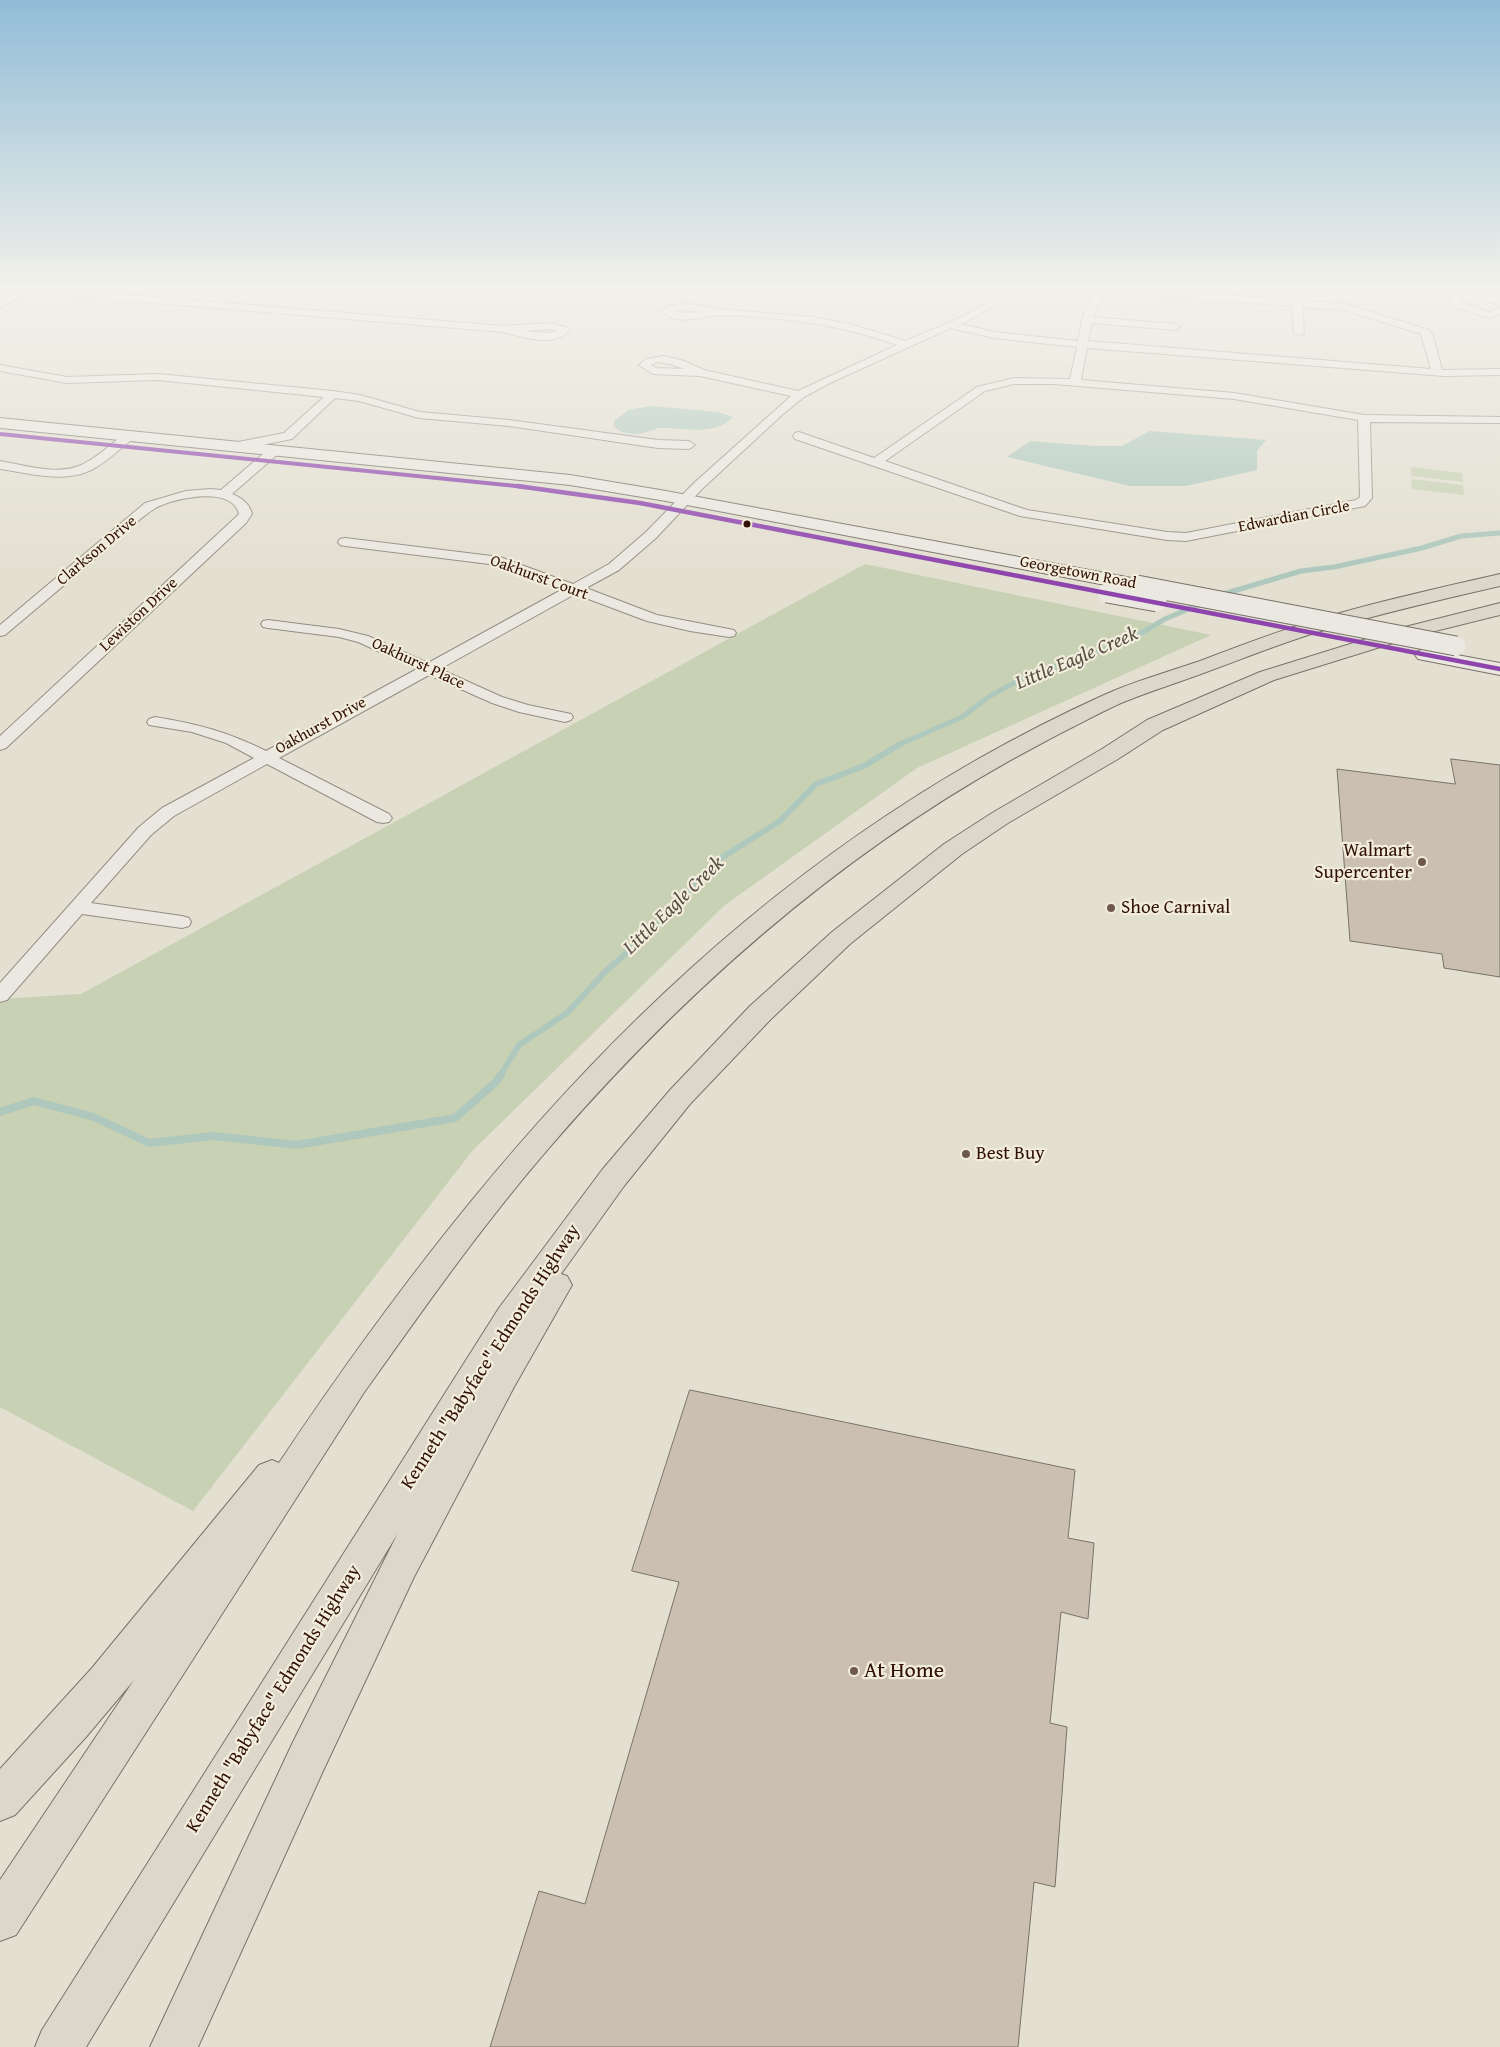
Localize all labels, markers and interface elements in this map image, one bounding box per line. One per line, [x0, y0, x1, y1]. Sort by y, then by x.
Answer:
street label: Edwardian Circle [1237, 497, 1351, 537]
street label: Clarkson Drive [53, 512, 141, 590]
unlabelled marker [742, 519, 752, 529]
street label: Oakhurst Court [487, 551, 591, 605]
street label: Georgetown Road [1018, 552, 1138, 594]
street label: Lewiston Drive [96, 574, 182, 656]
water label: Little Eagle Creek [1012, 622, 1142, 696]
street label: Oakhurst Place [368, 634, 468, 694]
street label: Oakhurst Drive [272, 693, 370, 759]
place label: Walmart Supercenter [1314, 840, 1412, 884]
water label: Little Eagle Creek [619, 852, 729, 960]
marker: Walmart Supercenter [1416, 856, 1428, 868]
place label: Shoe Carnival [1121, 897, 1230, 919]
marker: Shoe Carnival [1105, 902, 1117, 914]
place label: Best Buy [976, 1143, 1045, 1165]
marker: Best Buy [960, 1148, 972, 1160]
street label: Kenneth "Babyface" Edmonds Highway [397, 1220, 585, 1494]
street label: Kenneth "Babyface" Edmonds Highway [182, 1561, 366, 1837]
place label: At Home [864, 1658, 944, 1684]
marker: At Home [848, 1665, 860, 1677]

